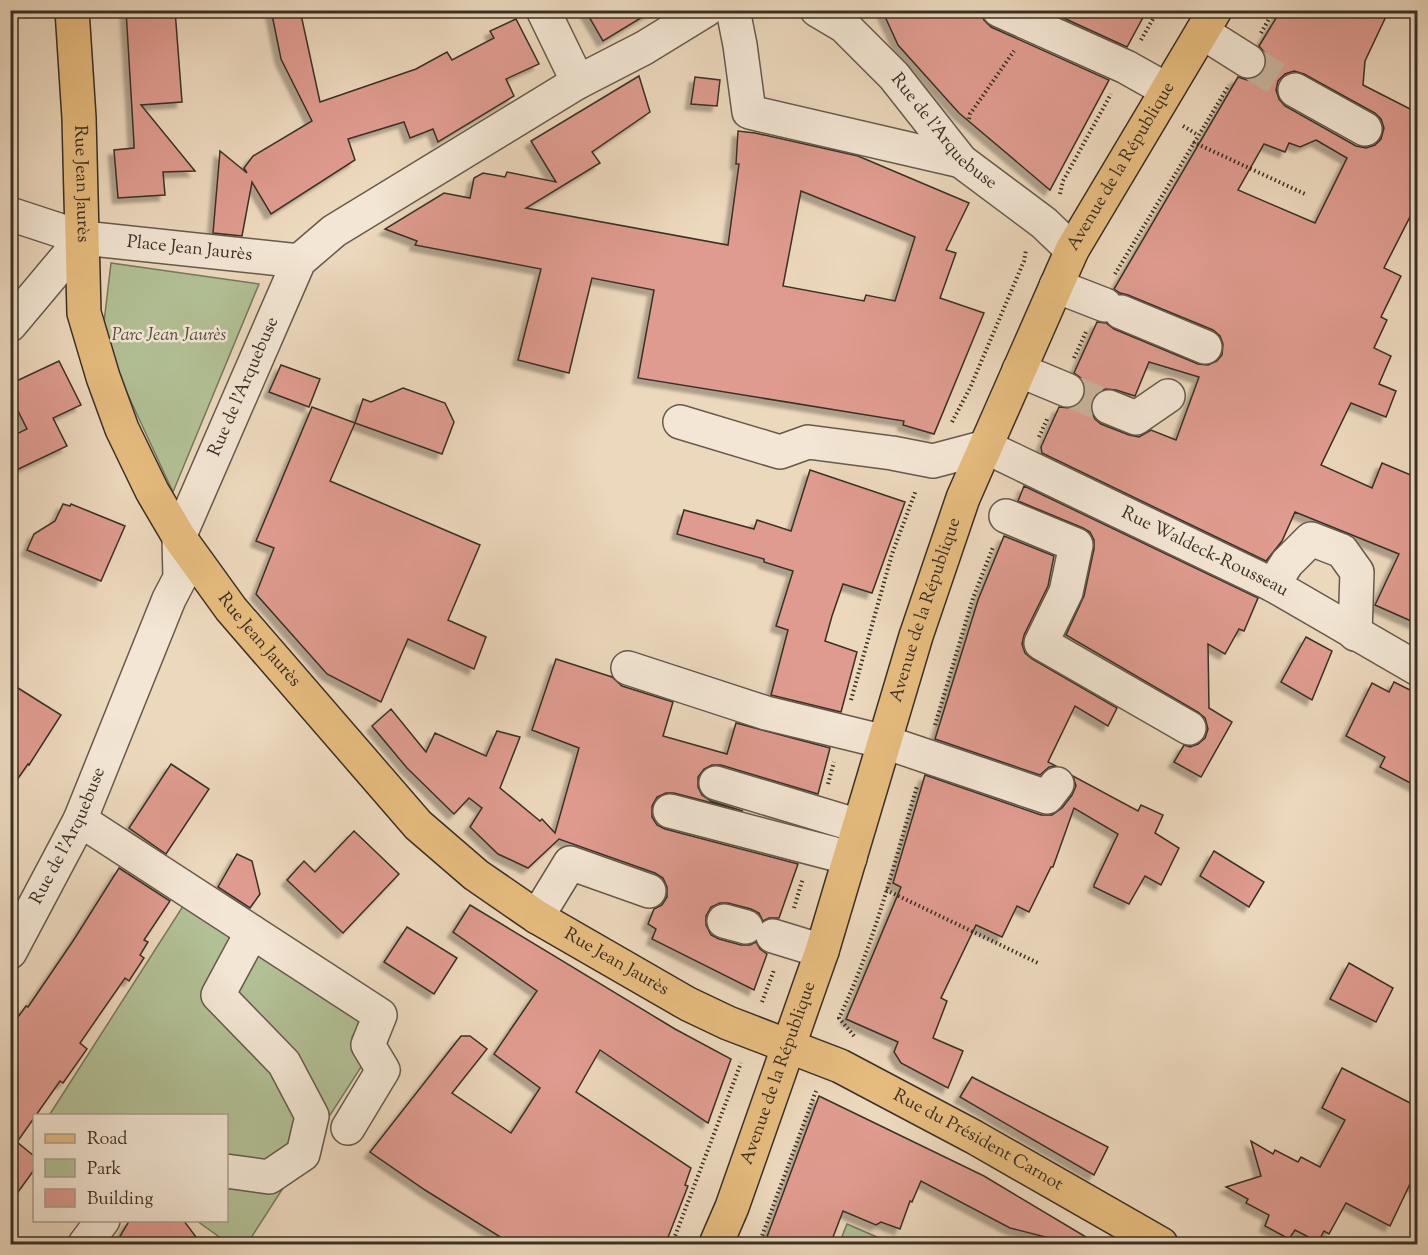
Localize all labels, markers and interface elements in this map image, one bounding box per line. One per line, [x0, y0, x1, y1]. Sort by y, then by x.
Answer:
street label: Rue de l'Arquebuse [884, 68, 1002, 196]
street label: Avenue de la République [1061, 77, 1182, 256]
street label: Rue Jean Jaurès [66, 125, 95, 243]
street label: Place Jean Jaurès [126, 230, 254, 269]
street label: Rue de l'Arquebuse [202, 313, 286, 461]
park label: Parc Jean Jaurès [112, 323, 226, 349]
street label: Rue Waldeck-Rousseau [1117, 501, 1293, 604]
street label: Avenue de la République [884, 514, 968, 706]
street label: Rue Jean Jaurès [210, 588, 306, 693]
street label: Rue de l'Arquebuse [24, 764, 113, 910]
street label: Rue Jean Jaurès [559, 922, 673, 1003]
street label: Avenue de la République [735, 978, 823, 1169]
street label: Rue du Président Carnot [888, 1083, 1068, 1198]
legend [33, 1114, 228, 1222]
text: Road [87, 1127, 127, 1153]
text: Park [87, 1157, 122, 1183]
text: Building [87, 1187, 153, 1213]

